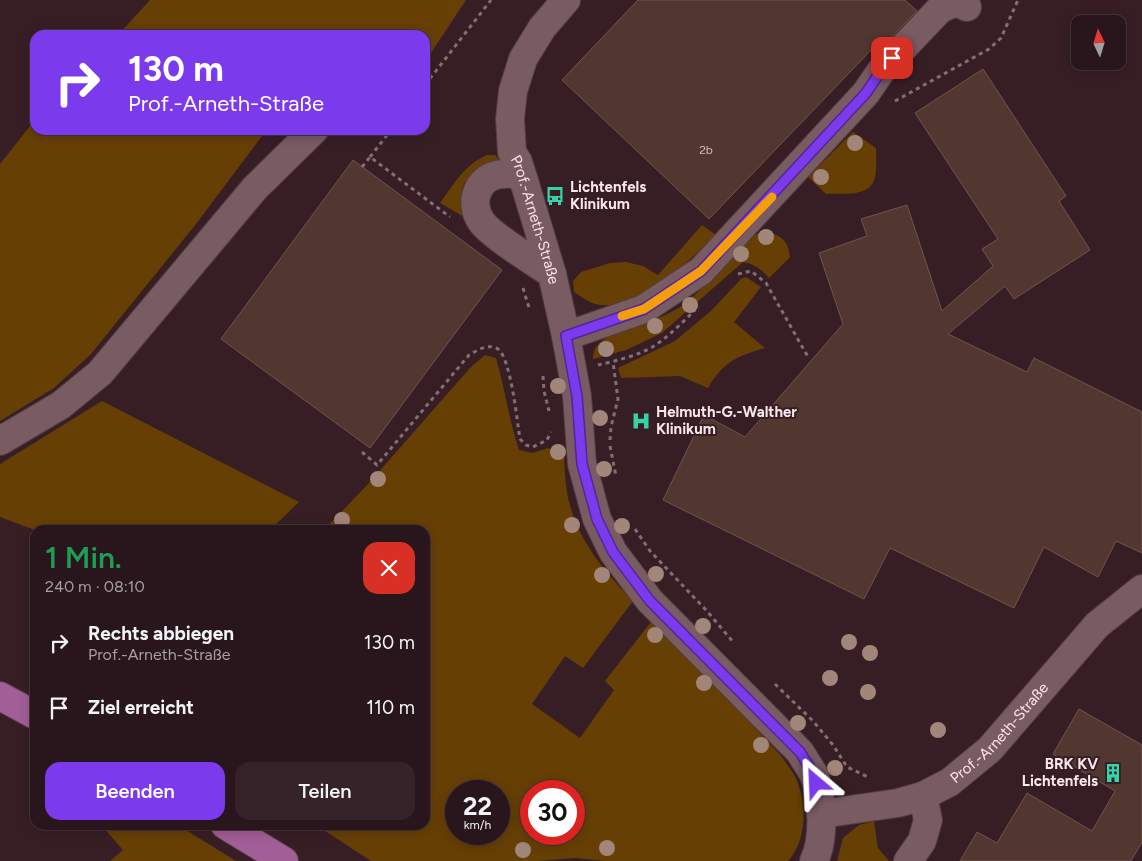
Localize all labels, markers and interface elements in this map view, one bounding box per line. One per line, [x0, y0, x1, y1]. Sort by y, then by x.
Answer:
north arrow [1071, 15, 1126, 70]
map controls [1071, 15, 1126, 70]
pin [871, 37, 913, 79]
icon: arrive [878, 44, 906, 72]
text: 130 m [128, 48, 224, 90]
icon: right [45, 50, 110, 115]
text: Prof.-Arneth-Straße [128, 90, 324, 117]
house number: 2b [699, 143, 713, 157]
street label: Prof.-Arneth-Straße [507, 152, 563, 286]
place label: Lichtenfels Klinikum [570, 178, 646, 213]
bus stop icon: Lichtenfels Klinikum [544, 185, 566, 207]
place label: Helmuth-G.-Walther Klinikum [656, 403, 797, 438]
hospital icon: Helmuth-G.-Walther Klinikum [630, 410, 652, 432]
text: 1 Min. [45, 539, 122, 576]
button: close [363, 542, 415, 594]
text: 240 m · 08:10 [45, 577, 145, 596]
text: Rechts abbiegen [88, 622, 234, 645]
icon: right [45, 629, 73, 657]
text: 130 m [364, 631, 415, 654]
text: Prof.-Arneth-Straße [88, 645, 231, 664]
street label: Prof.-Arneth-Straße [947, 679, 1052, 787]
icon: arrive [45, 694, 73, 722]
text: Ziel erreicht [88, 696, 194, 719]
text: 110 m [366, 696, 415, 719]
place label: BRK KV Lichtenfels [1022, 755, 1098, 790]
position arrow [789, 756, 841, 808]
button: Beenden [45, 762, 225, 820]
button: Teilen [235, 762, 415, 820]
building icon: BRK KV Lichtenfels [1102, 762, 1124, 784]
speed limit sign: 30 [520, 780, 585, 845]
text: 22 [463, 791, 492, 821]
text: km/h [464, 818, 491, 832]

